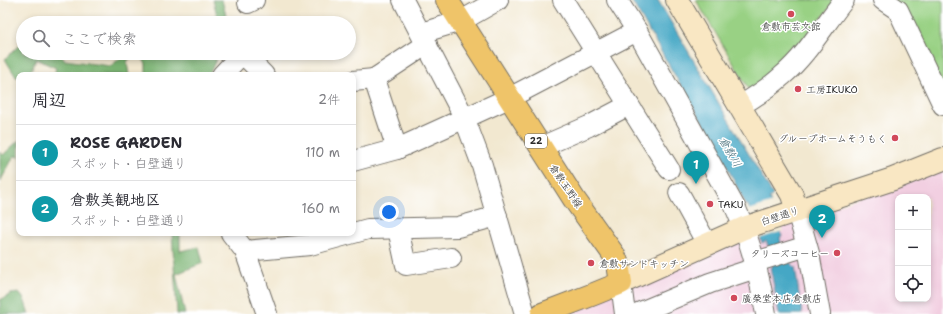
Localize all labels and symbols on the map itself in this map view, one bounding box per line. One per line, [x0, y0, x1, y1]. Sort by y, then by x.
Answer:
marker: 倉敷市芸文館 [786, 9, 796, 19]
place label: 倉敷市芸文館 [761, 20, 821, 33]
place label: 工房IKUKO [806, 83, 858, 96]
marker: 工房IKUKO [793, 84, 803, 94]
place label: グループホームそうもく [778, 132, 887, 145]
marker: グループホームそうもく [890, 133, 900, 143]
road number: 22 [525, 134, 547, 148]
water label: 倉敷川 [715, 134, 745, 170]
pin: 1 [683, 151, 709, 184]
street label: 倉敷玉野線 [547, 162, 585, 210]
place label: TAKU [718, 198, 743, 211]
marker: TAKU [705, 199, 715, 209]
your location [379, 202, 399, 222]
street label: 白壁通り [759, 204, 801, 228]
pin: 2 [809, 205, 835, 238]
place label: タリーズコーヒー [750, 247, 829, 260]
marker: タリーズコーヒー [832, 248, 842, 258]
place label: 倉敷サンドキッチン [599, 257, 689, 270]
marker: 倉敷サンドキッチン [586, 258, 596, 268]
place label: 廣榮堂本店倉敷店 [742, 292, 822, 305]
marker: 廣榮堂本店倉敷店 [729, 293, 739, 303]

